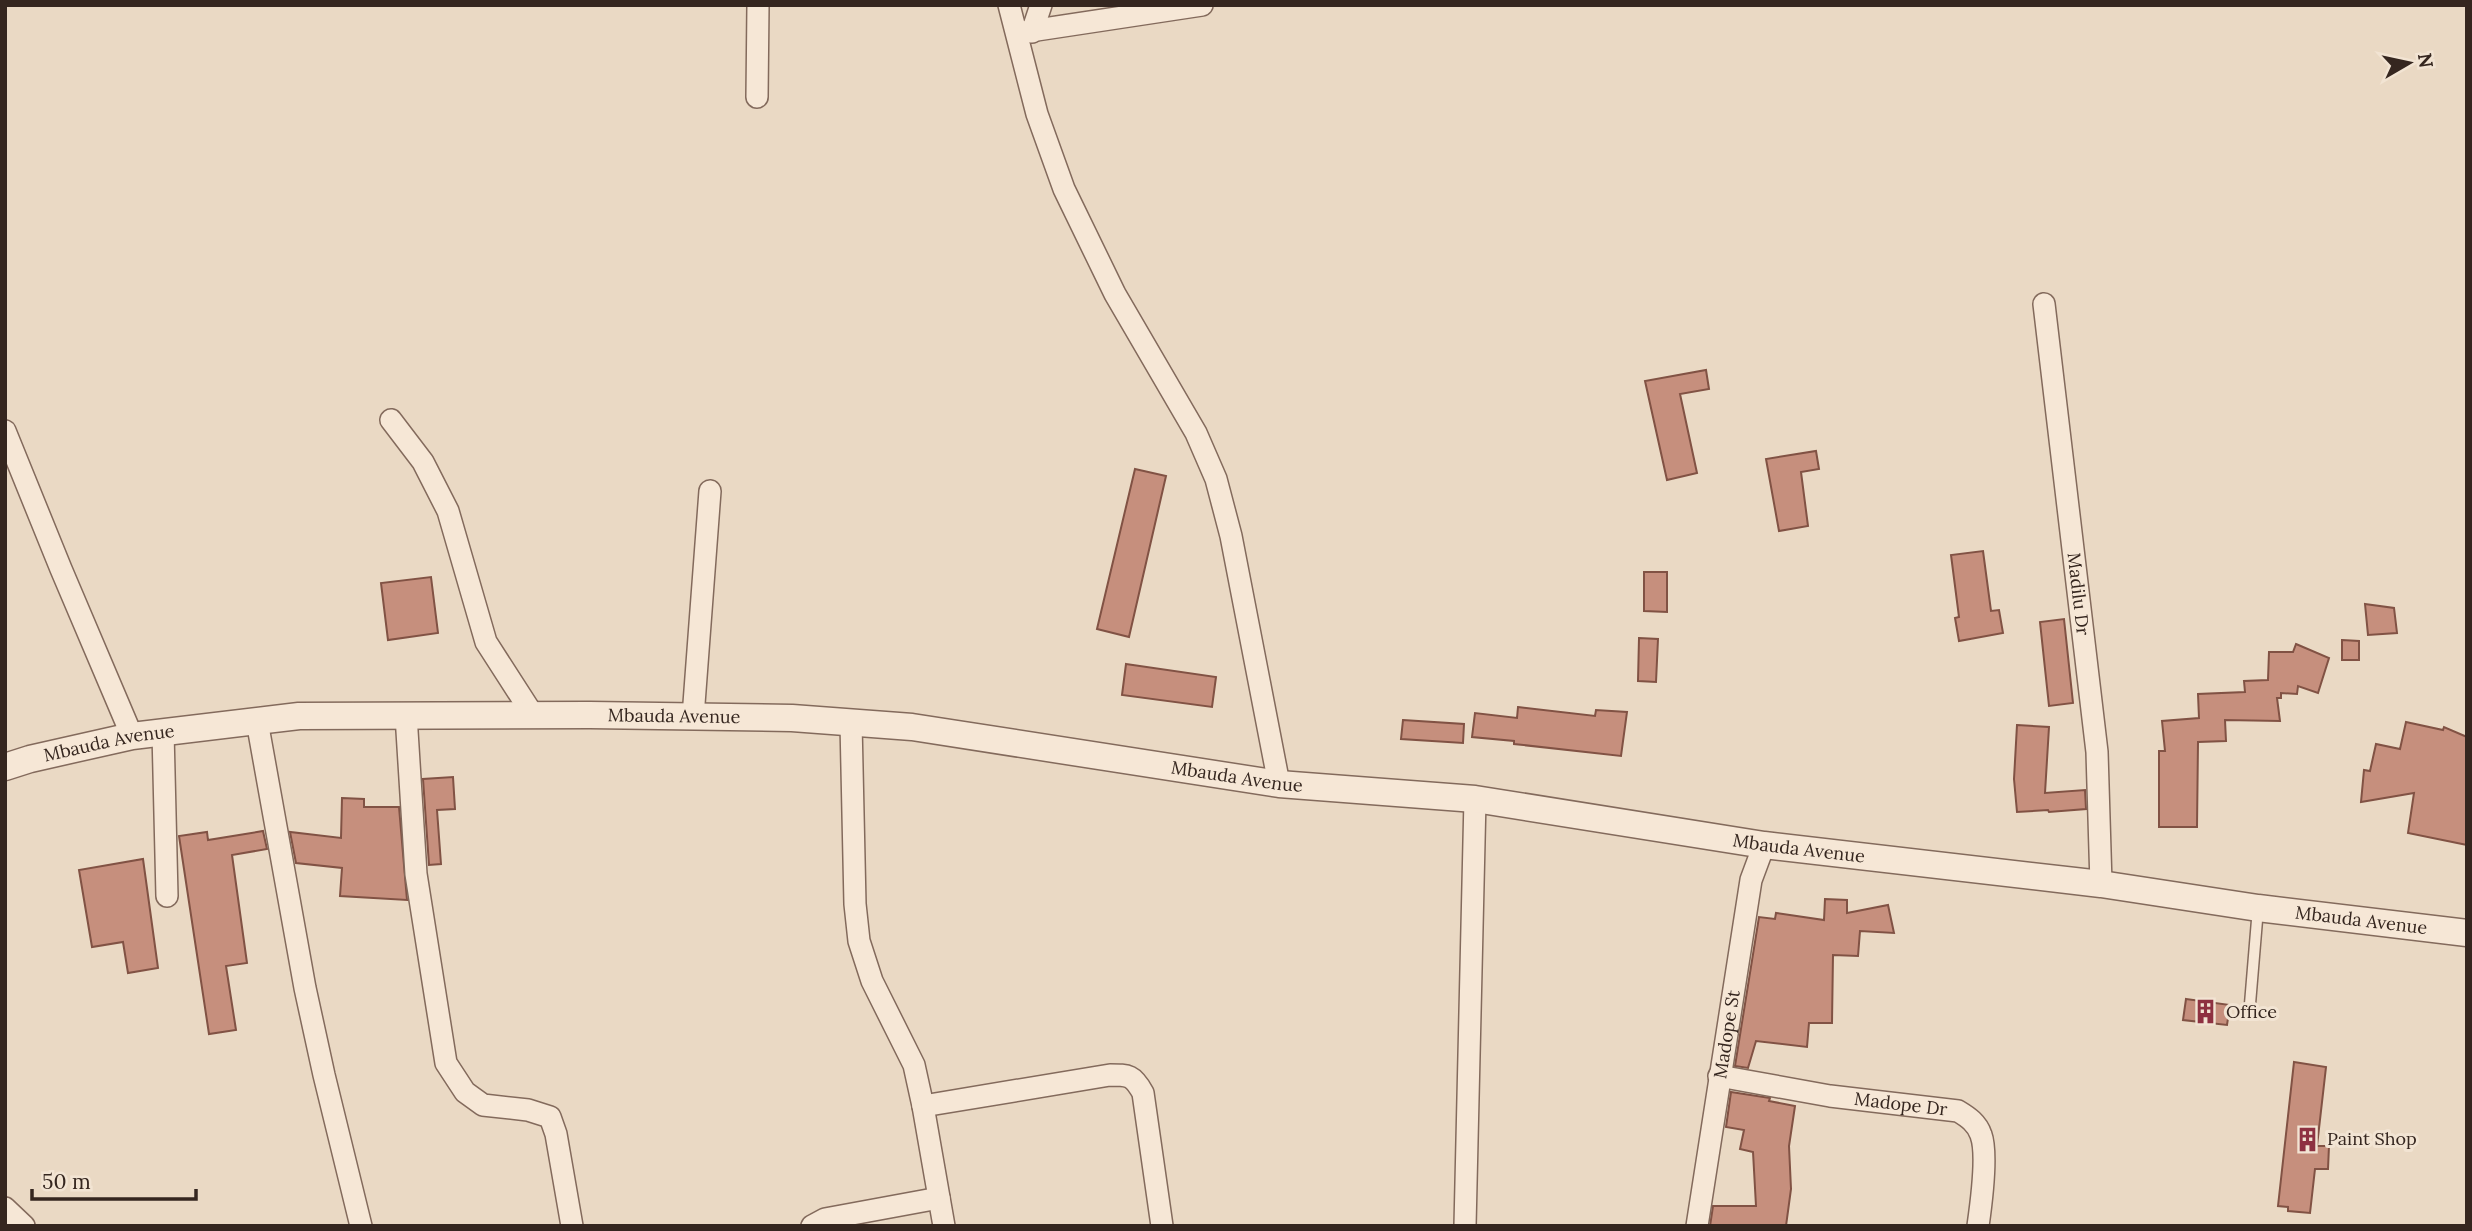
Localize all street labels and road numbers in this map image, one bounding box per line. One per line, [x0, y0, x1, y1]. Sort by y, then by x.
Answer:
street label: Madilu Dr [2062, 551, 2095, 637]
street label: Mbauda Avenue [607, 703, 741, 728]
street label: Mbauda Avenue [41, 719, 176, 767]
street label: Mbauda Avenue [1169, 755, 1304, 797]
street label: Mbauda Avenue [1731, 828, 1866, 868]
street label: Mbauda Avenue [2294, 901, 2429, 939]
street label: Madope St [1708, 988, 1745, 1080]
street label: Madope Dr [1853, 1087, 1949, 1121]

